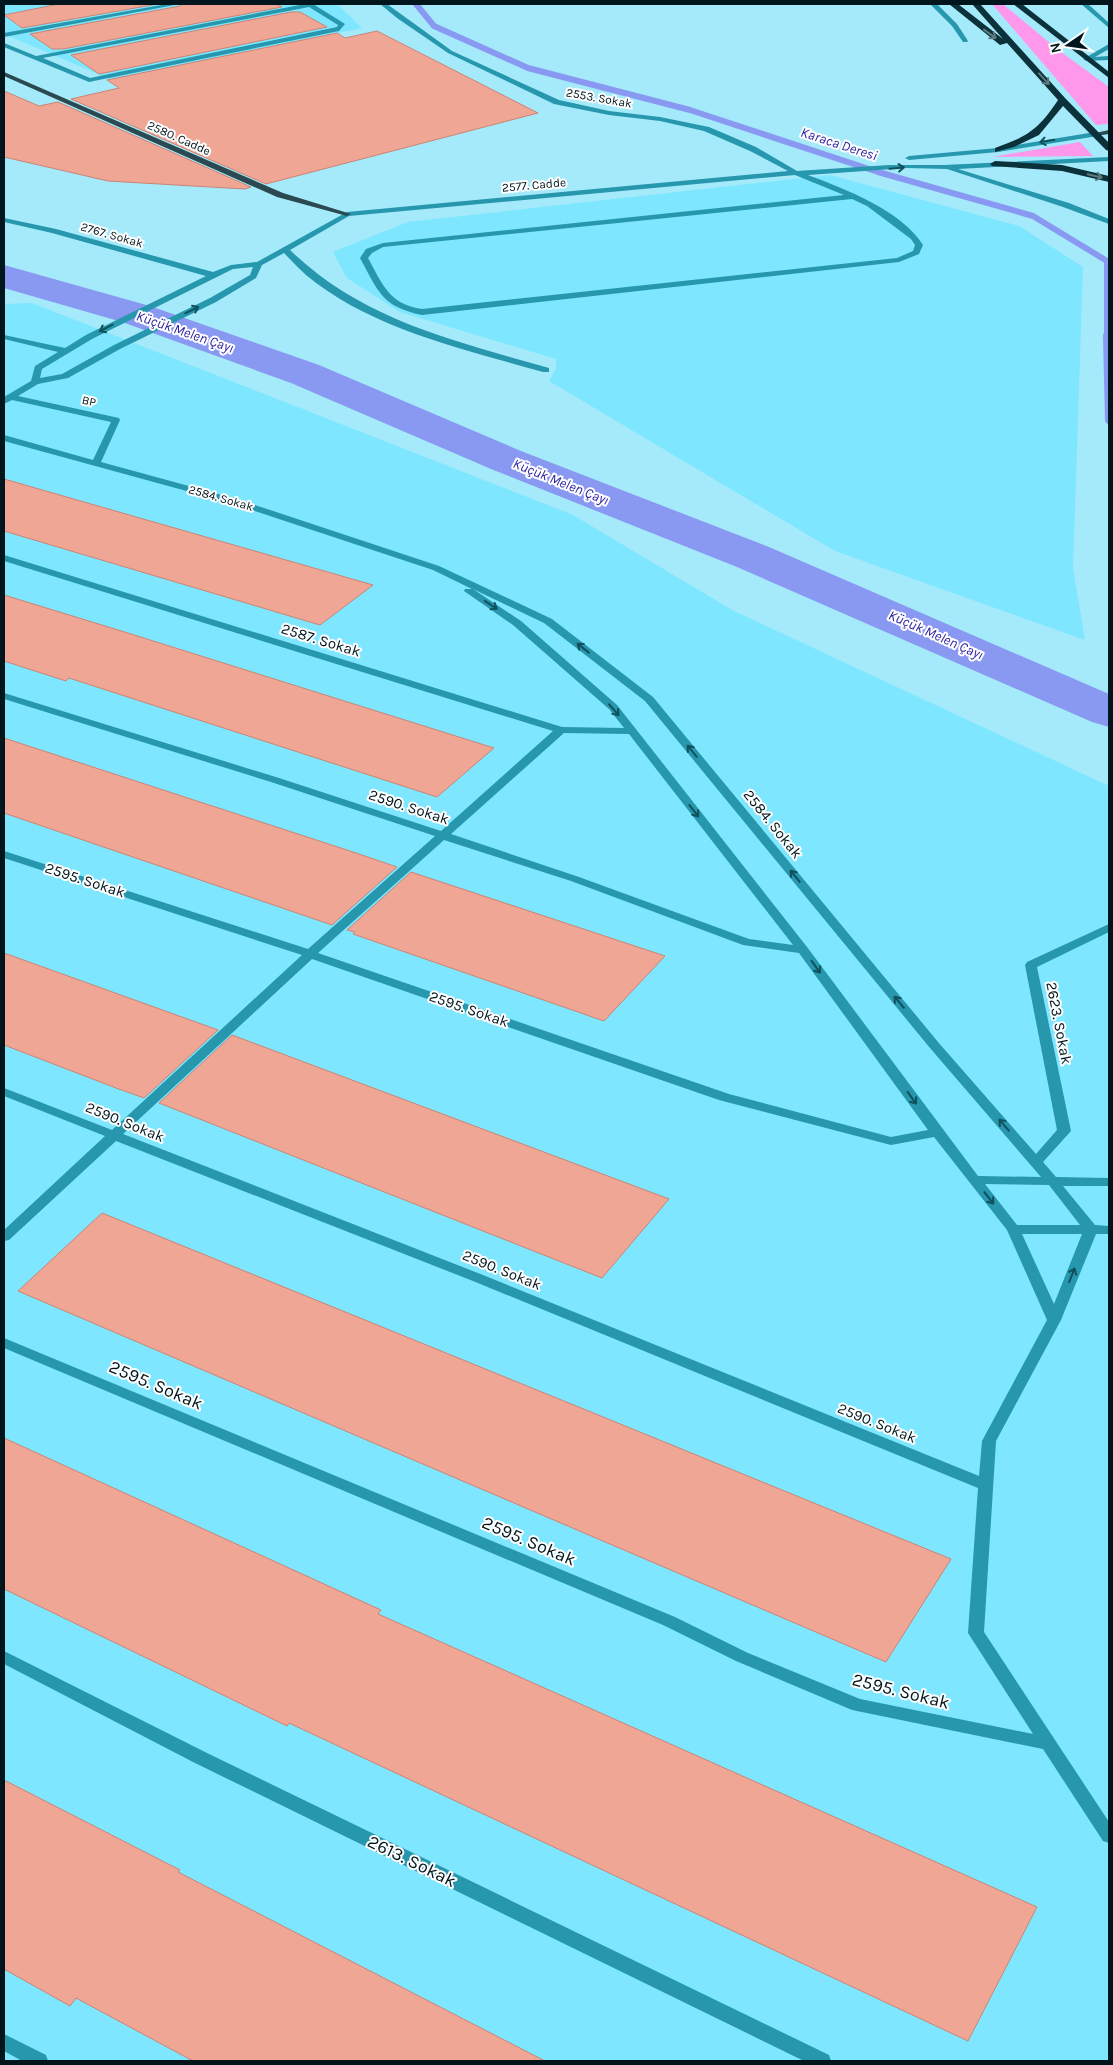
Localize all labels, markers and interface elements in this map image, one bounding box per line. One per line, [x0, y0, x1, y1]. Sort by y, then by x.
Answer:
north arrow [1043, 20, 1093, 70]
one-way arrow [982, 29, 996, 39]
text: N [1046, 41, 1065, 55]
one-way arrow [1038, 73, 1049, 86]
street label: 2553. Sokak [565, 85, 633, 111]
street label: 2580. Cadde [145, 118, 213, 158]
water label: Karaca Deresi [799, 124, 880, 164]
one-way arrow [1039, 137, 1055, 147]
one-way arrow [889, 163, 905, 172]
one-way arrow [1087, 172, 1103, 181]
street label: 2577. Cadde [501, 175, 567, 195]
street label: 2767. Sokak [79, 219, 145, 251]
one-way arrow [184, 305, 199, 314]
water label: Küçük Melen Çayı [134, 307, 236, 357]
one-way arrow [99, 324, 114, 333]
street label: BP [81, 393, 98, 409]
water label: Küçük Melen Çayı [511, 455, 611, 509]
street label: 2584. Sokak [187, 482, 255, 514]
one-way arrow [483, 600, 497, 610]
water label: Küçük Melen Çayı [886, 607, 986, 663]
street label: 2587. Sokak [279, 619, 363, 661]
one-way arrow [577, 642, 590, 653]
one-way arrow [609, 703, 620, 716]
one-way arrow [686, 745, 697, 758]
street label: 2590. Sokak [367, 786, 451, 828]
street label: 2584. Sokak [740, 786, 806, 862]
one-way arrow [689, 804, 700, 817]
street label: 2595. Sokak [43, 859, 127, 901]
one-way arrow [790, 870, 801, 883]
one-way arrow [811, 960, 821, 974]
street label: 2623. Sokak [1042, 980, 1076, 1066]
street label: 2595. Sokak [427, 987, 511, 1031]
one-way arrow [893, 995, 904, 1008]
one-way arrow [907, 1090, 917, 1104]
street label: 2590. Sokak [83, 1098, 167, 1146]
one-way arrow [998, 1119, 1010, 1132]
one-way arrow [984, 1191, 995, 1204]
street label: 2590. Sokak [460, 1246, 544, 1294]
one-way arrow [1068, 1268, 1078, 1283]
street label: 2595. Sokak [106, 1355, 206, 1415]
street label: 2590. Sokak [835, 1399, 919, 1447]
street label: 2595. Sokak [479, 1511, 579, 1571]
street label: 2595. Sokak [850, 1668, 952, 1714]
street label: 2613. Sokak [364, 1830, 460, 1892]

